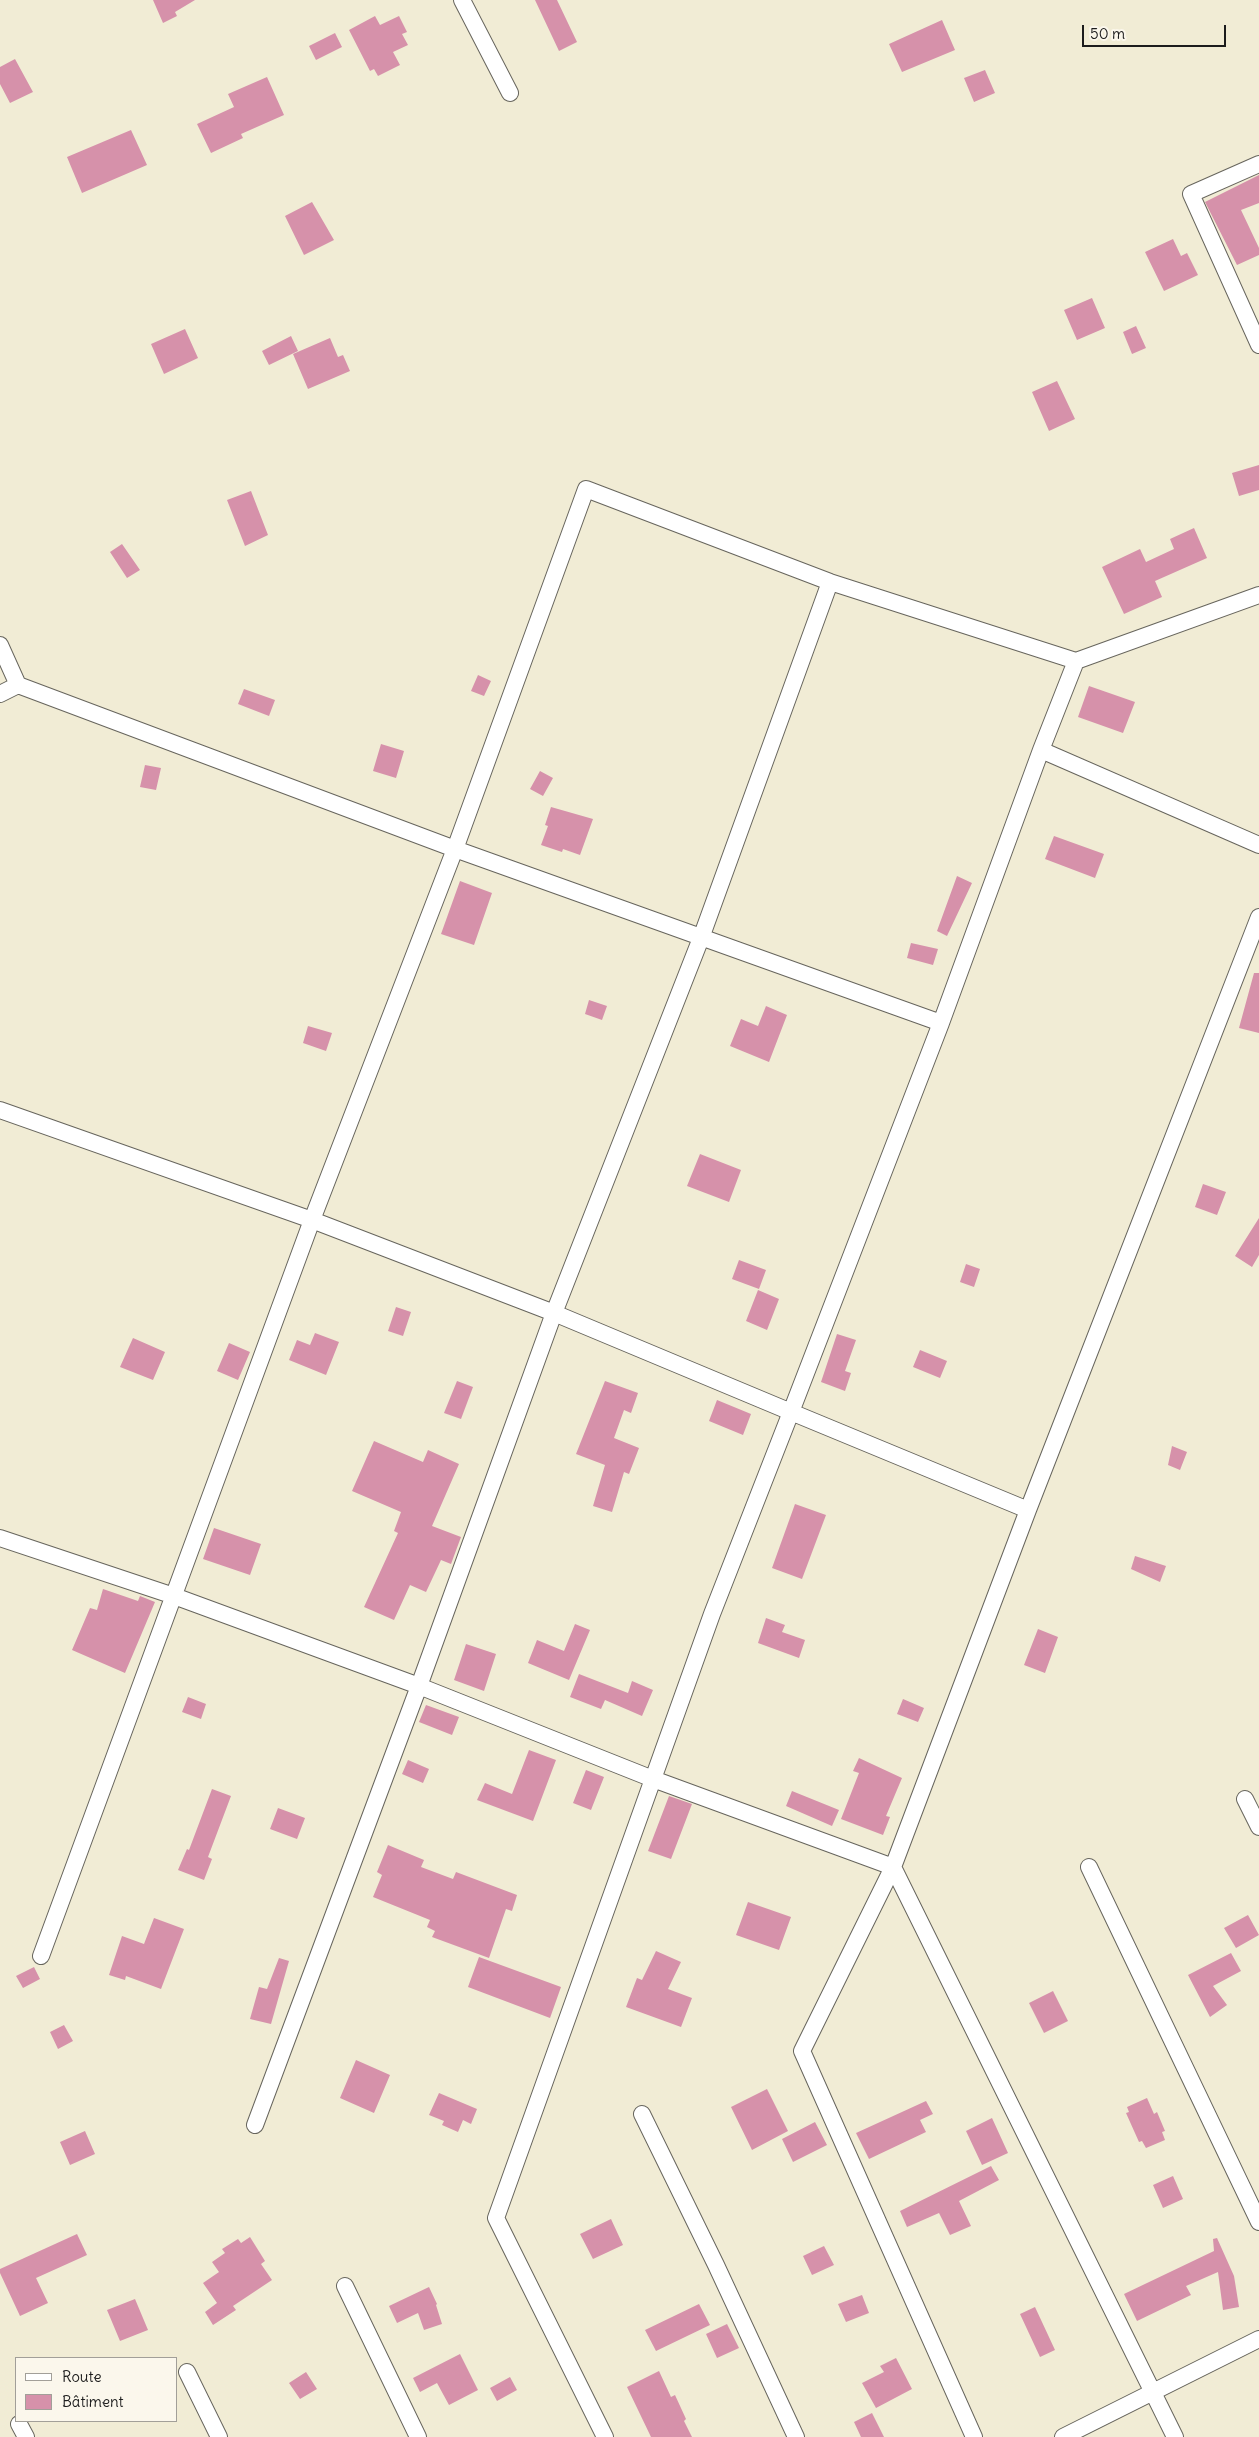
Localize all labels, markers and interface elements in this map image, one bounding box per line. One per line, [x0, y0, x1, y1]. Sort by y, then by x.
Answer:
scale bar [1084, 15, 1228, 47]
text: 50 m [1090, 24, 1125, 43]
legend [15, 2357, 178, 2422]
text: Route [62, 2367, 102, 2386]
text: Bâtiment [62, 2392, 124, 2411]

